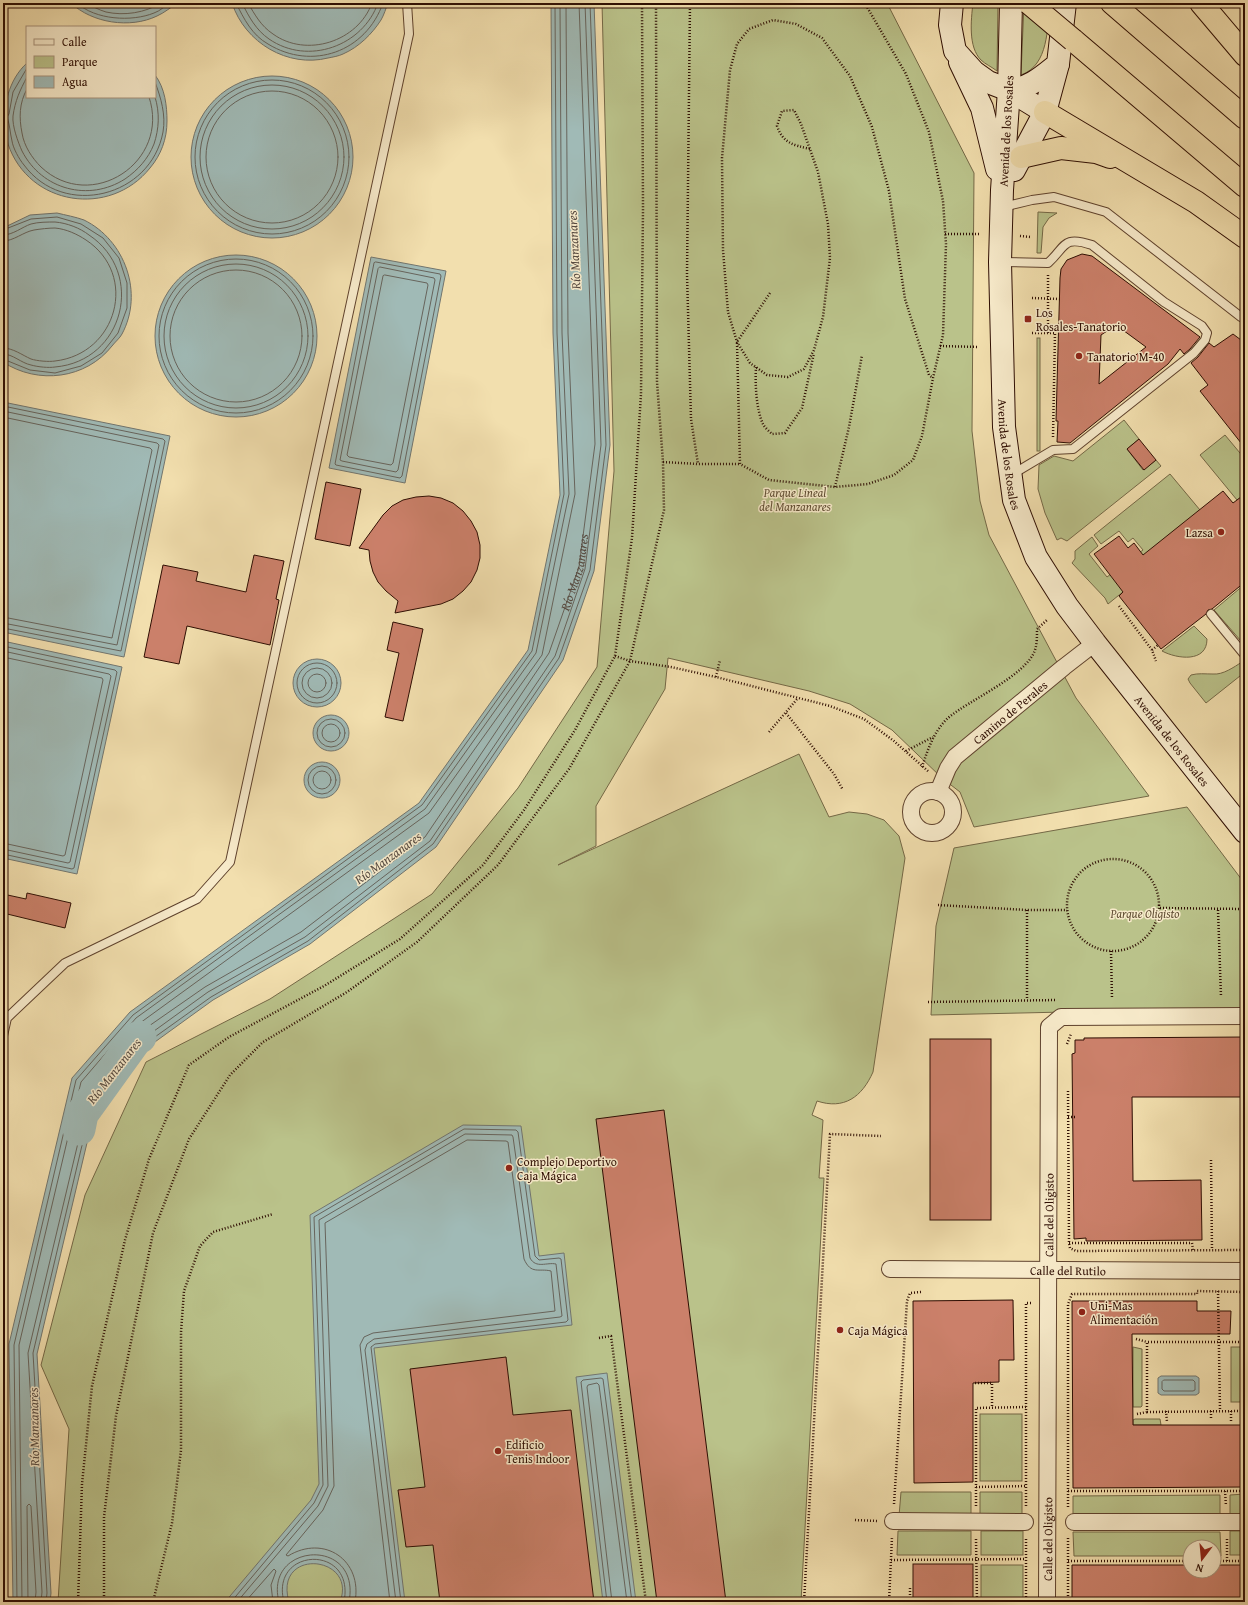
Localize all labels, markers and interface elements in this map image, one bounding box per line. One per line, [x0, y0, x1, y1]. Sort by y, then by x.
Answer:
legend [26, 26, 156, 98]
text: Calle [62, 33, 87, 50]
text: Parque [62, 53, 98, 70]
text: Agua [62, 73, 88, 90]
street label: Avenida de los Rosales [995, 75, 1017, 187]
water label: Río Manzanares [562, 210, 586, 291]
place label: Los Rosales-Tanatorio [1036, 304, 1127, 335]
marker: Los Rosales-Tanatorio [1023, 314, 1033, 324]
place label: Tanatorio M-40 [1087, 348, 1165, 365]
marker: Tanatorio M-40 [1074, 351, 1084, 361]
street label: Avenida de los Rosales [995, 399, 1026, 512]
park label: Parque Lineal del Manzanares [759, 484, 831, 515]
place label: Lazsa [1186, 524, 1213, 541]
marker: Lazsa [1216, 527, 1226, 537]
water label: Río Manzanares [555, 532, 593, 614]
street label: Camino de Perales [969, 676, 1051, 748]
street label: Avenida de los Rosales [1131, 691, 1214, 790]
water label: Río Manzanares [350, 827, 426, 889]
park label: Parque Oligisto [1110, 905, 1179, 922]
water label: Río Manzanares [82, 1034, 146, 1109]
place label: Complejo Deportivo Caja Mágica [517, 1153, 617, 1184]
marker: Complejo Deportivo Caja Mágica [504, 1163, 514, 1173]
street label: Calle del Oligisto [1040, 1173, 1057, 1257]
street label: Calle del Rutilo [1030, 1261, 1106, 1279]
place label: Uni-Mas Alimentación [1090, 1297, 1158, 1328]
marker: Uni-Mas Alimentación [1077, 1307, 1087, 1317]
place label: Caja Mágica [848, 1322, 908, 1339]
marker: Caja Mágica [835, 1325, 845, 1335]
water label: Río Manzanares [24, 1387, 44, 1468]
place label: Edificio Tenis Indoor [506, 1436, 569, 1467]
marker: Edificio Tenis Indoor [493, 1446, 503, 1456]
street label: Calle del Oligisto [1039, 1497, 1056, 1581]
north arrow [1182, 1539, 1222, 1579]
text: N [1193, 1560, 1205, 1577]

